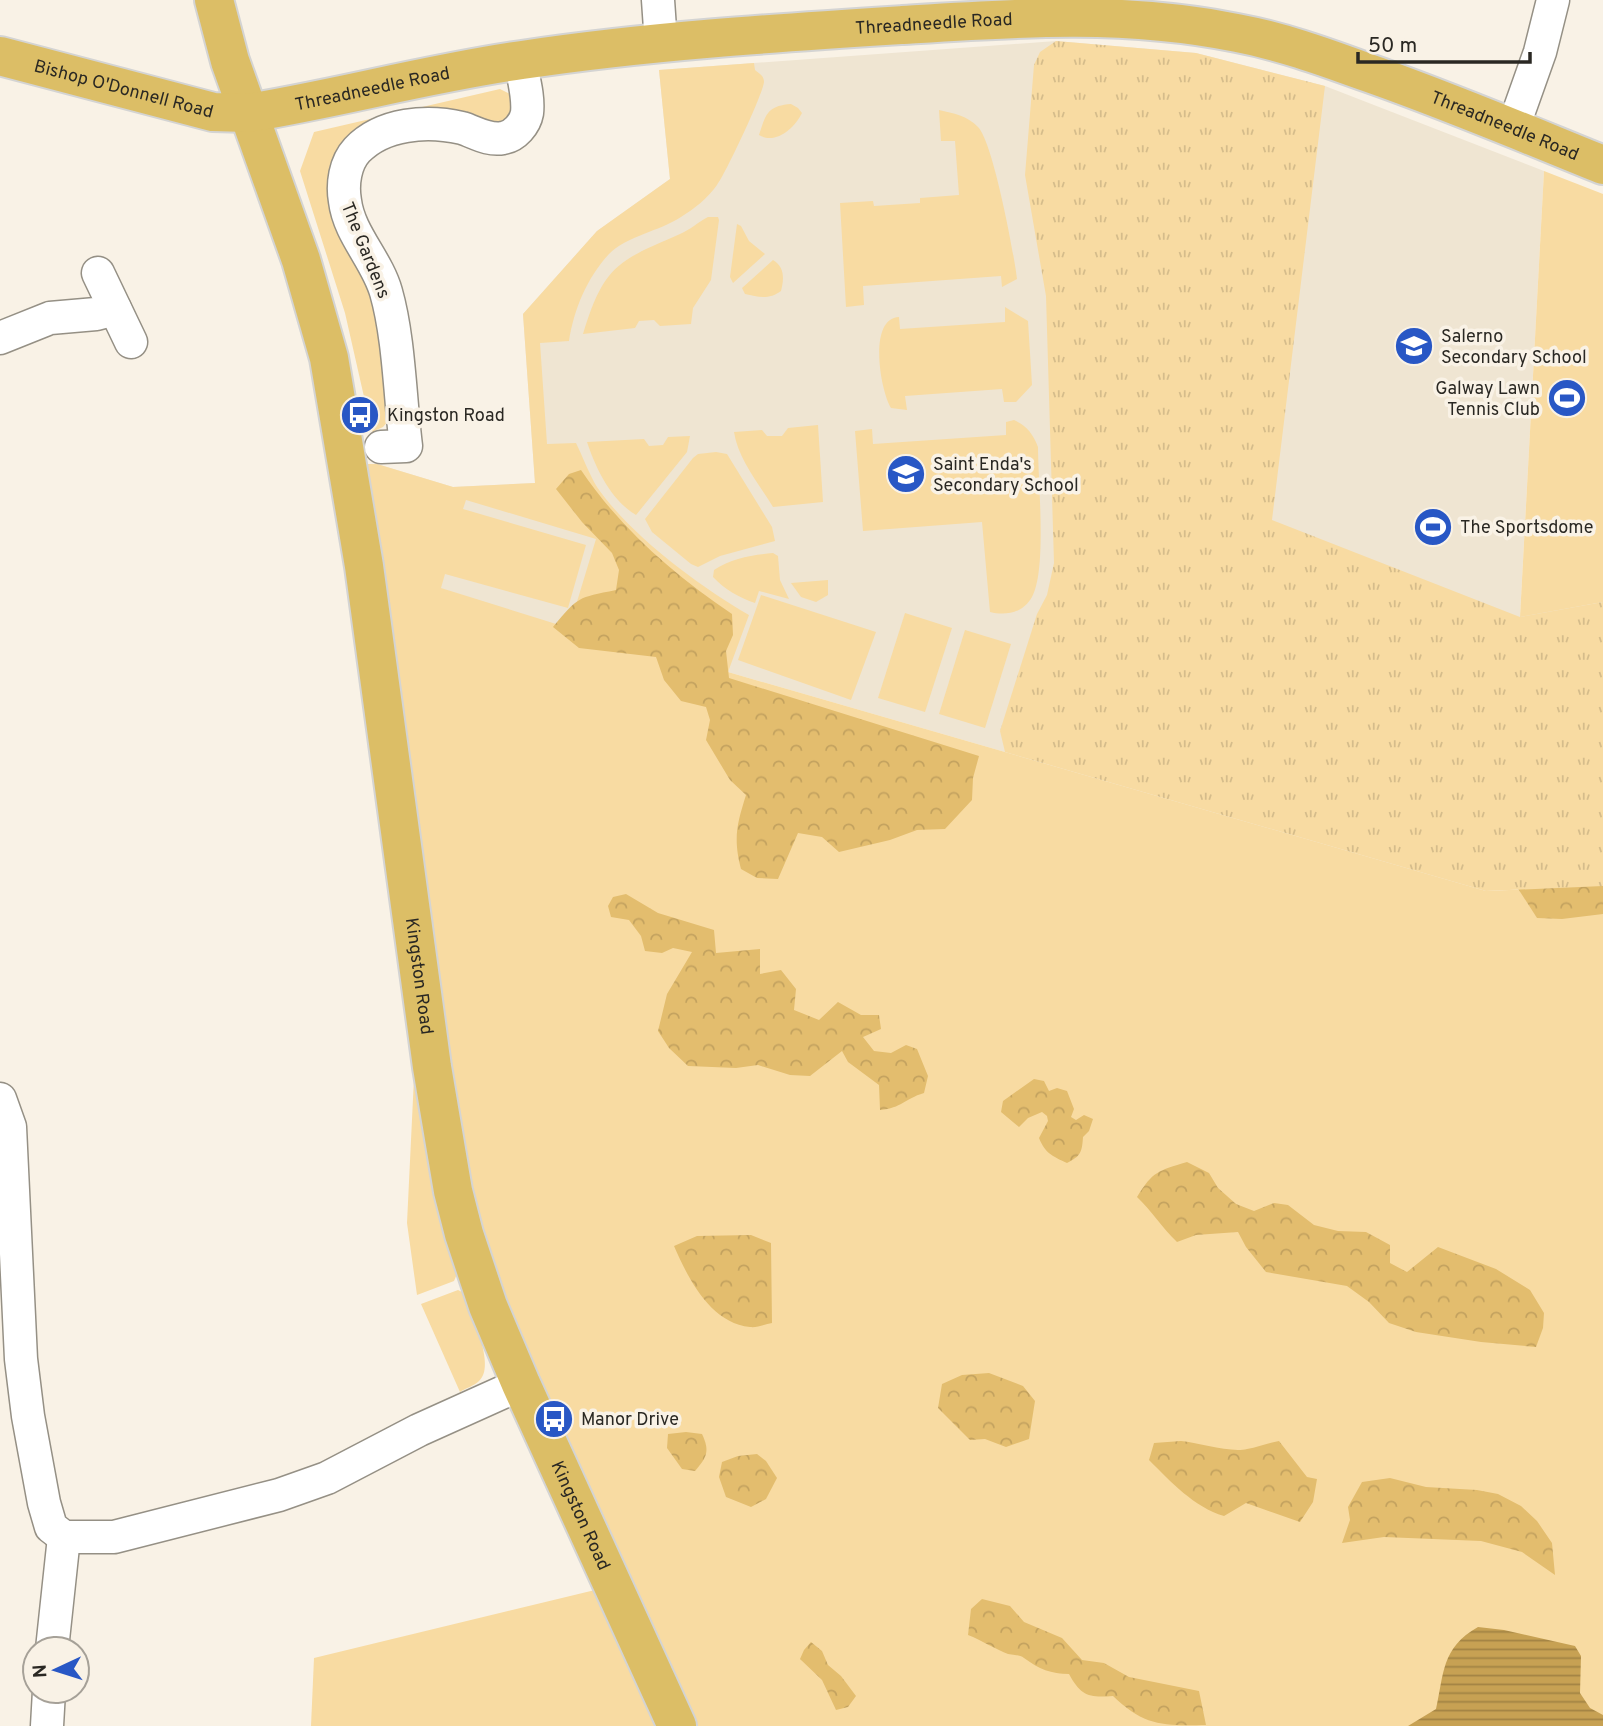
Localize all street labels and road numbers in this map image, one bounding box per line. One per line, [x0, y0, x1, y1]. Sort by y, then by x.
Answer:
street label: Threadneedle Road [854, 9, 1013, 41]
street label: Bishop O'Donnell Road [31, 55, 216, 125]
street label: Threadneedle Road [293, 63, 452, 117]
street label: Threadneedle Road [1427, 87, 1582, 167]
street label: The Gardens [335, 199, 394, 302]
street label: Kingston Road [399, 916, 437, 1036]
street label: Kingston Road [545, 1458, 615, 1574]

